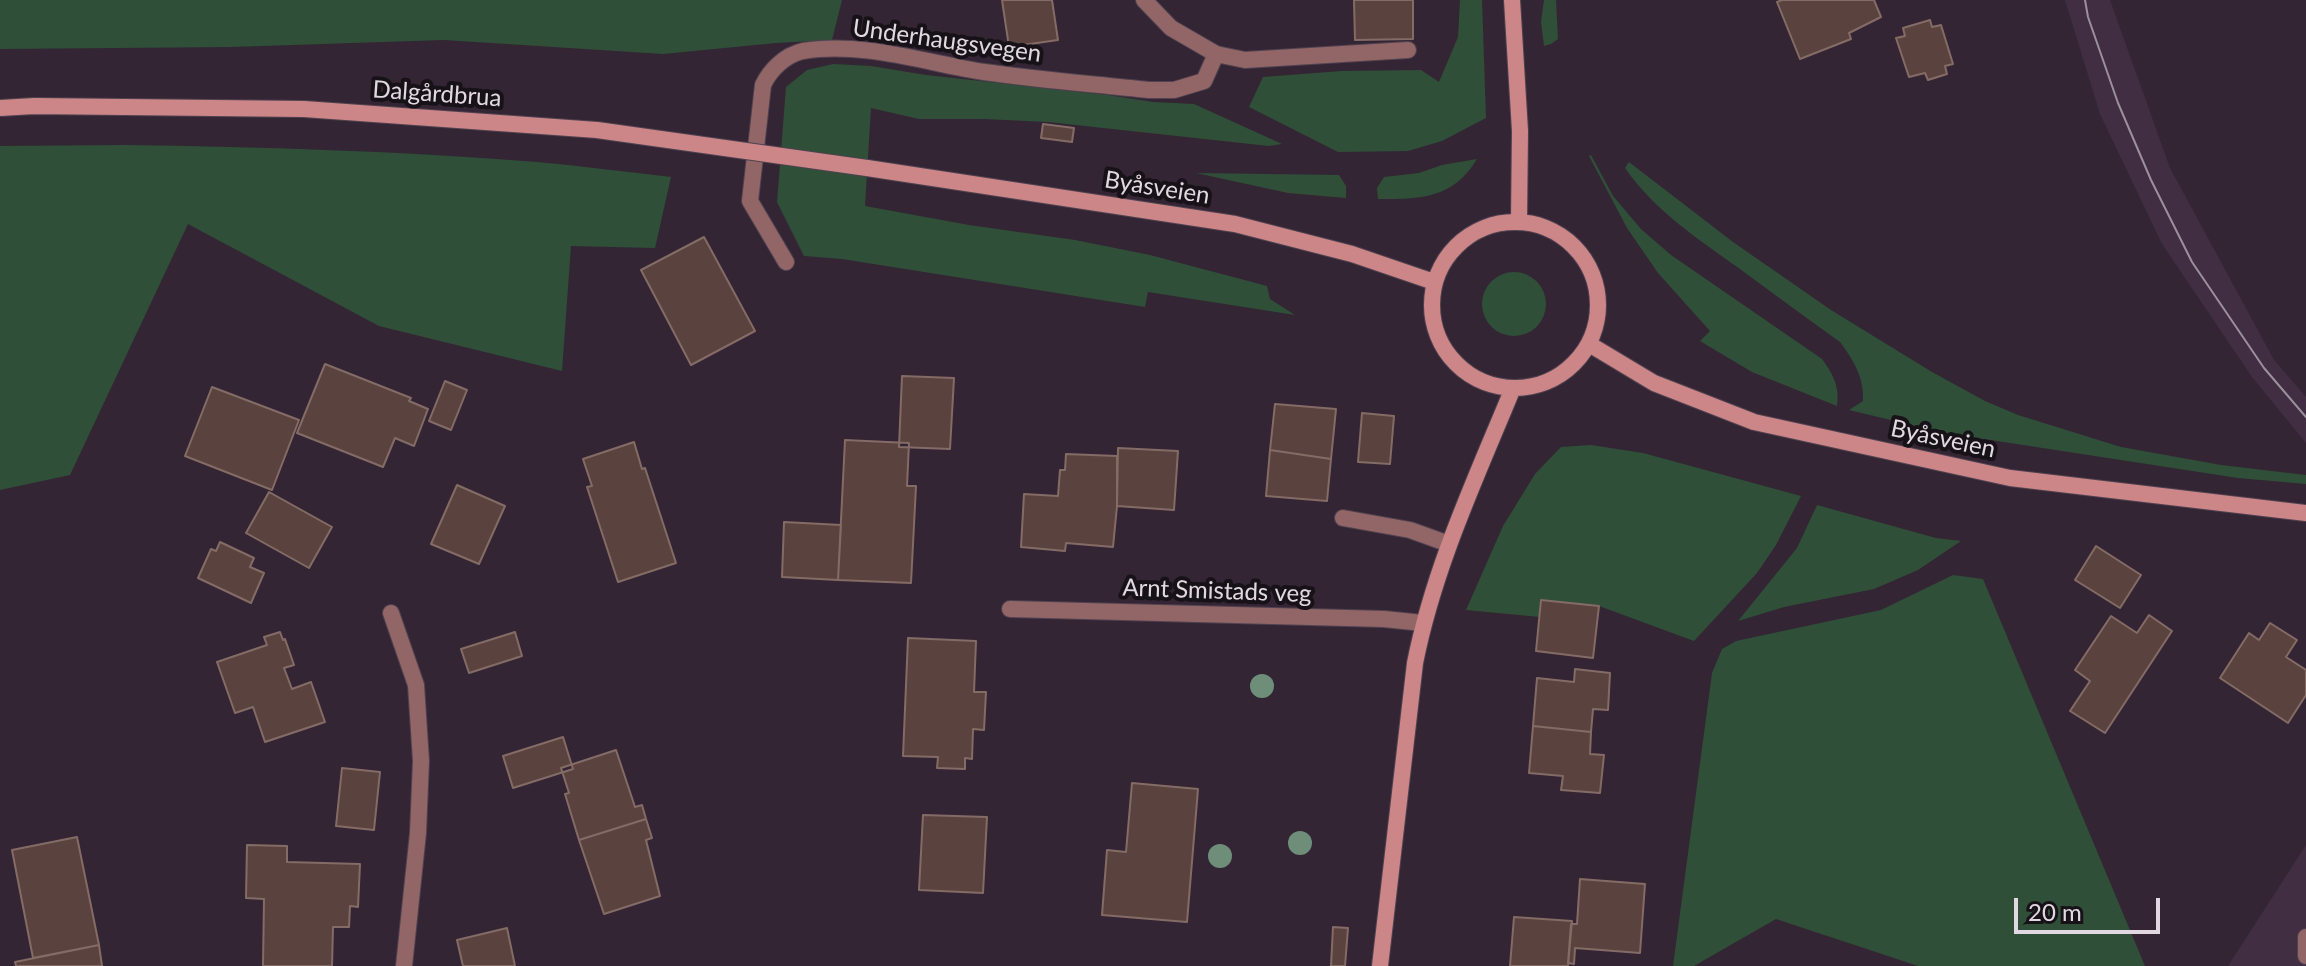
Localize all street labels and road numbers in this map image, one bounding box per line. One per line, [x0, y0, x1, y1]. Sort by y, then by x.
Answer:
street label: Underhaugsvegen [851, 14, 1043, 68]
street label: Dalgårdbrua [372, 75, 502, 113]
street label: Byåsveien [1102, 165, 1212, 211]
street label: Byåsveien [1888, 414, 1998, 464]
street label: Arnt Smistads veg [1122, 573, 1312, 609]

